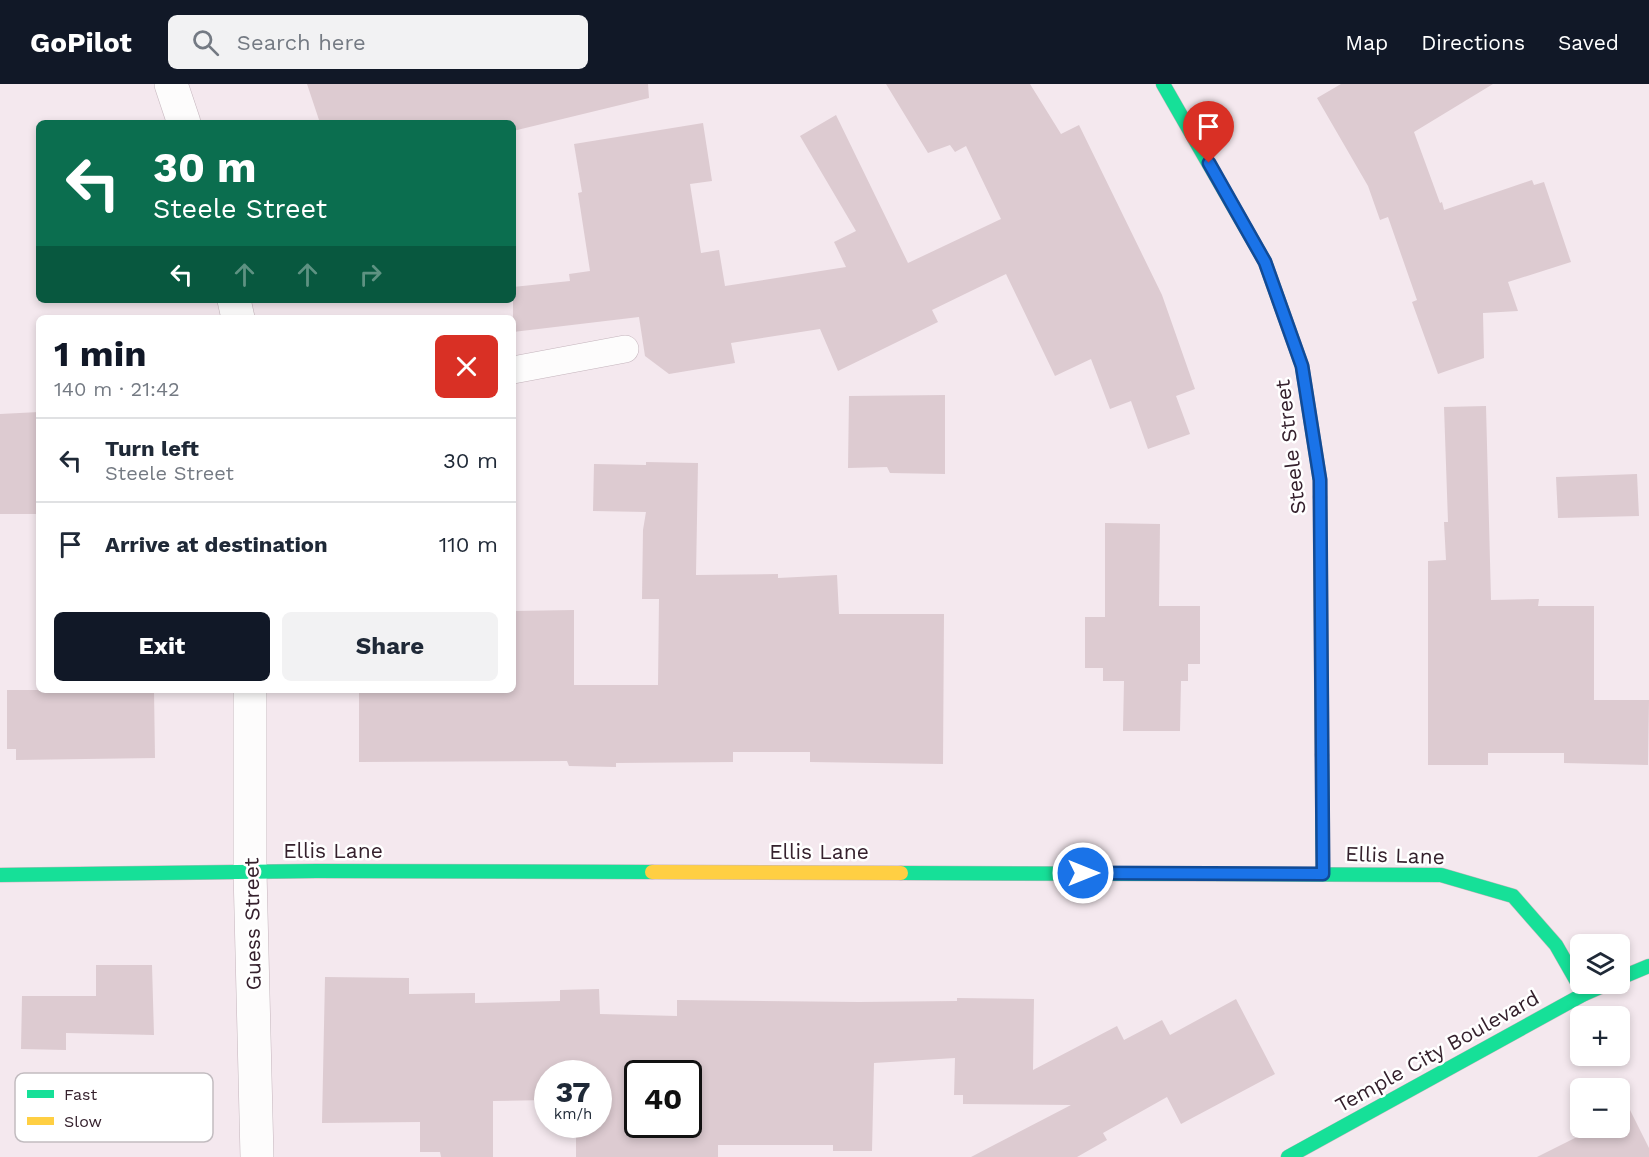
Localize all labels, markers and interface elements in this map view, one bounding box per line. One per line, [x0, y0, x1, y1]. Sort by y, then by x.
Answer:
search box [168, 15, 588, 69]
text: GoPilot [30, 26, 132, 59]
icon: search [189, 26, 222, 59]
text: Search here [237, 30, 366, 55]
text: Map [1345, 30, 1388, 55]
text: Directions [1421, 30, 1525, 55]
text: Saved [1558, 30, 1619, 55]
pin [1183, 101, 1234, 163]
icon: arrive [1192, 110, 1225, 143]
text: 30 m [153, 143, 257, 192]
icon: left [54, 144, 132, 222]
text: Steele Street [153, 193, 327, 225]
icon: left [165, 258, 198, 291]
icon: ahead [228, 258, 261, 291]
icon: ahead [291, 258, 324, 291]
icon: right [354, 258, 387, 291]
text: 1 min [54, 333, 146, 375]
button: close [435, 335, 498, 398]
text: 140 m · 21:42 [54, 377, 180, 401]
street label: Steele Street [1269, 378, 1311, 516]
text: Turn left [105, 436, 199, 461]
icon: left [54, 444, 87, 477]
text: 30 m [443, 448, 498, 473]
text: Steele Street [105, 461, 234, 485]
icon: arrive [54, 528, 87, 561]
text: Arrive at destination [105, 532, 328, 557]
text: 110 m [439, 532, 498, 557]
button: Exit [54, 612, 270, 681]
button: Share [282, 612, 498, 681]
street label: Ellis Lane [283, 838, 383, 863]
street label: Ellis Lane [769, 839, 869, 864]
position arrow [1051, 841, 1115, 905]
street label: Ellis Lane [1345, 841, 1445, 869]
street label: Guess Street [238, 857, 266, 991]
map controls [1570, 934, 1630, 1138]
button: layers [1570, 934, 1630, 994]
street label: Temple City Boulevard [1331, 985, 1543, 1117]
button: + [1570, 1006, 1630, 1066]
speed limit sign: 40 [624, 1060, 702, 1138]
legend [15, 1073, 213, 1142]
text: 37 [555, 1074, 591, 1109]
button: − [1570, 1078, 1630, 1138]
text: Fast [64, 1085, 97, 1104]
text: km/h [554, 1105, 592, 1123]
text: Slow [64, 1112, 102, 1131]

